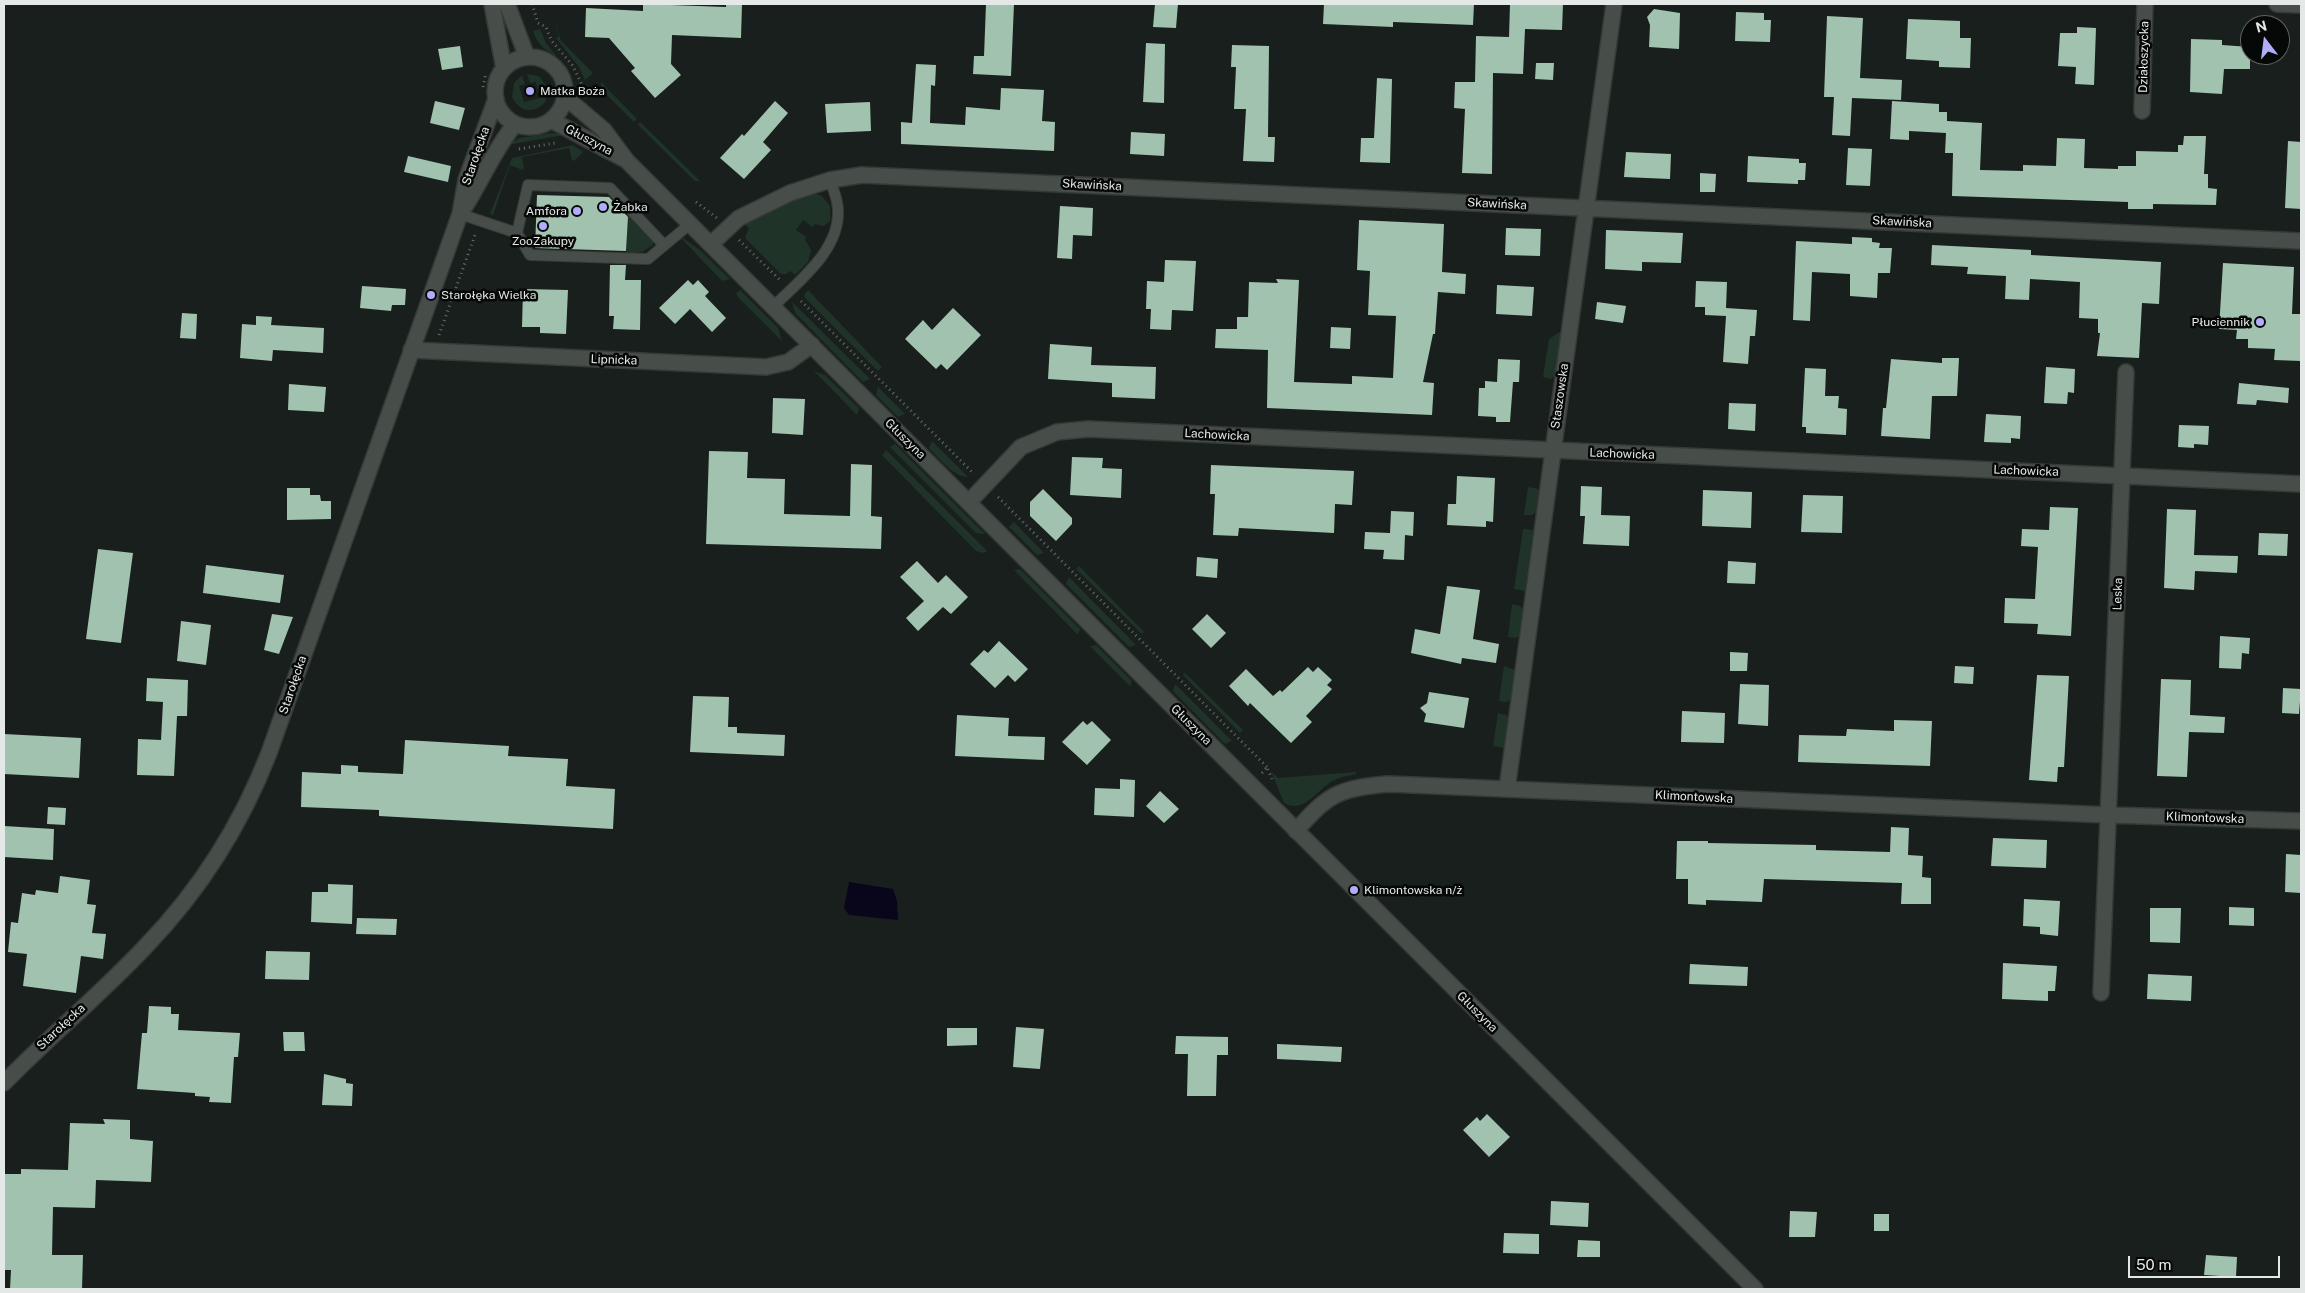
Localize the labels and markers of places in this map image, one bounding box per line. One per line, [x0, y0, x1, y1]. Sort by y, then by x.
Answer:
place label: Matka Boża [540, 84, 605, 98]
marker: Matka Boża [524, 85, 536, 97]
place label: Żabka [613, 200, 648, 214]
marker: Żabka [597, 201, 609, 213]
place label: Amfora [526, 204, 567, 218]
marker: Amfora [571, 205, 583, 217]
marker: ZooZakupy [537, 220, 549, 232]
place label: ZooZakupy [512, 234, 574, 248]
place label: Starołęka Wielka [441, 288, 536, 302]
marker: Starołęka Wielka [425, 289, 437, 301]
place label: Płuciennik [2192, 315, 2250, 329]
marker: Płuciennik [2254, 316, 2266, 328]
place label: Klimontowska n/ż [1364, 883, 1462, 897]
marker: Klimontowska n/ż [1348, 884, 1360, 896]

